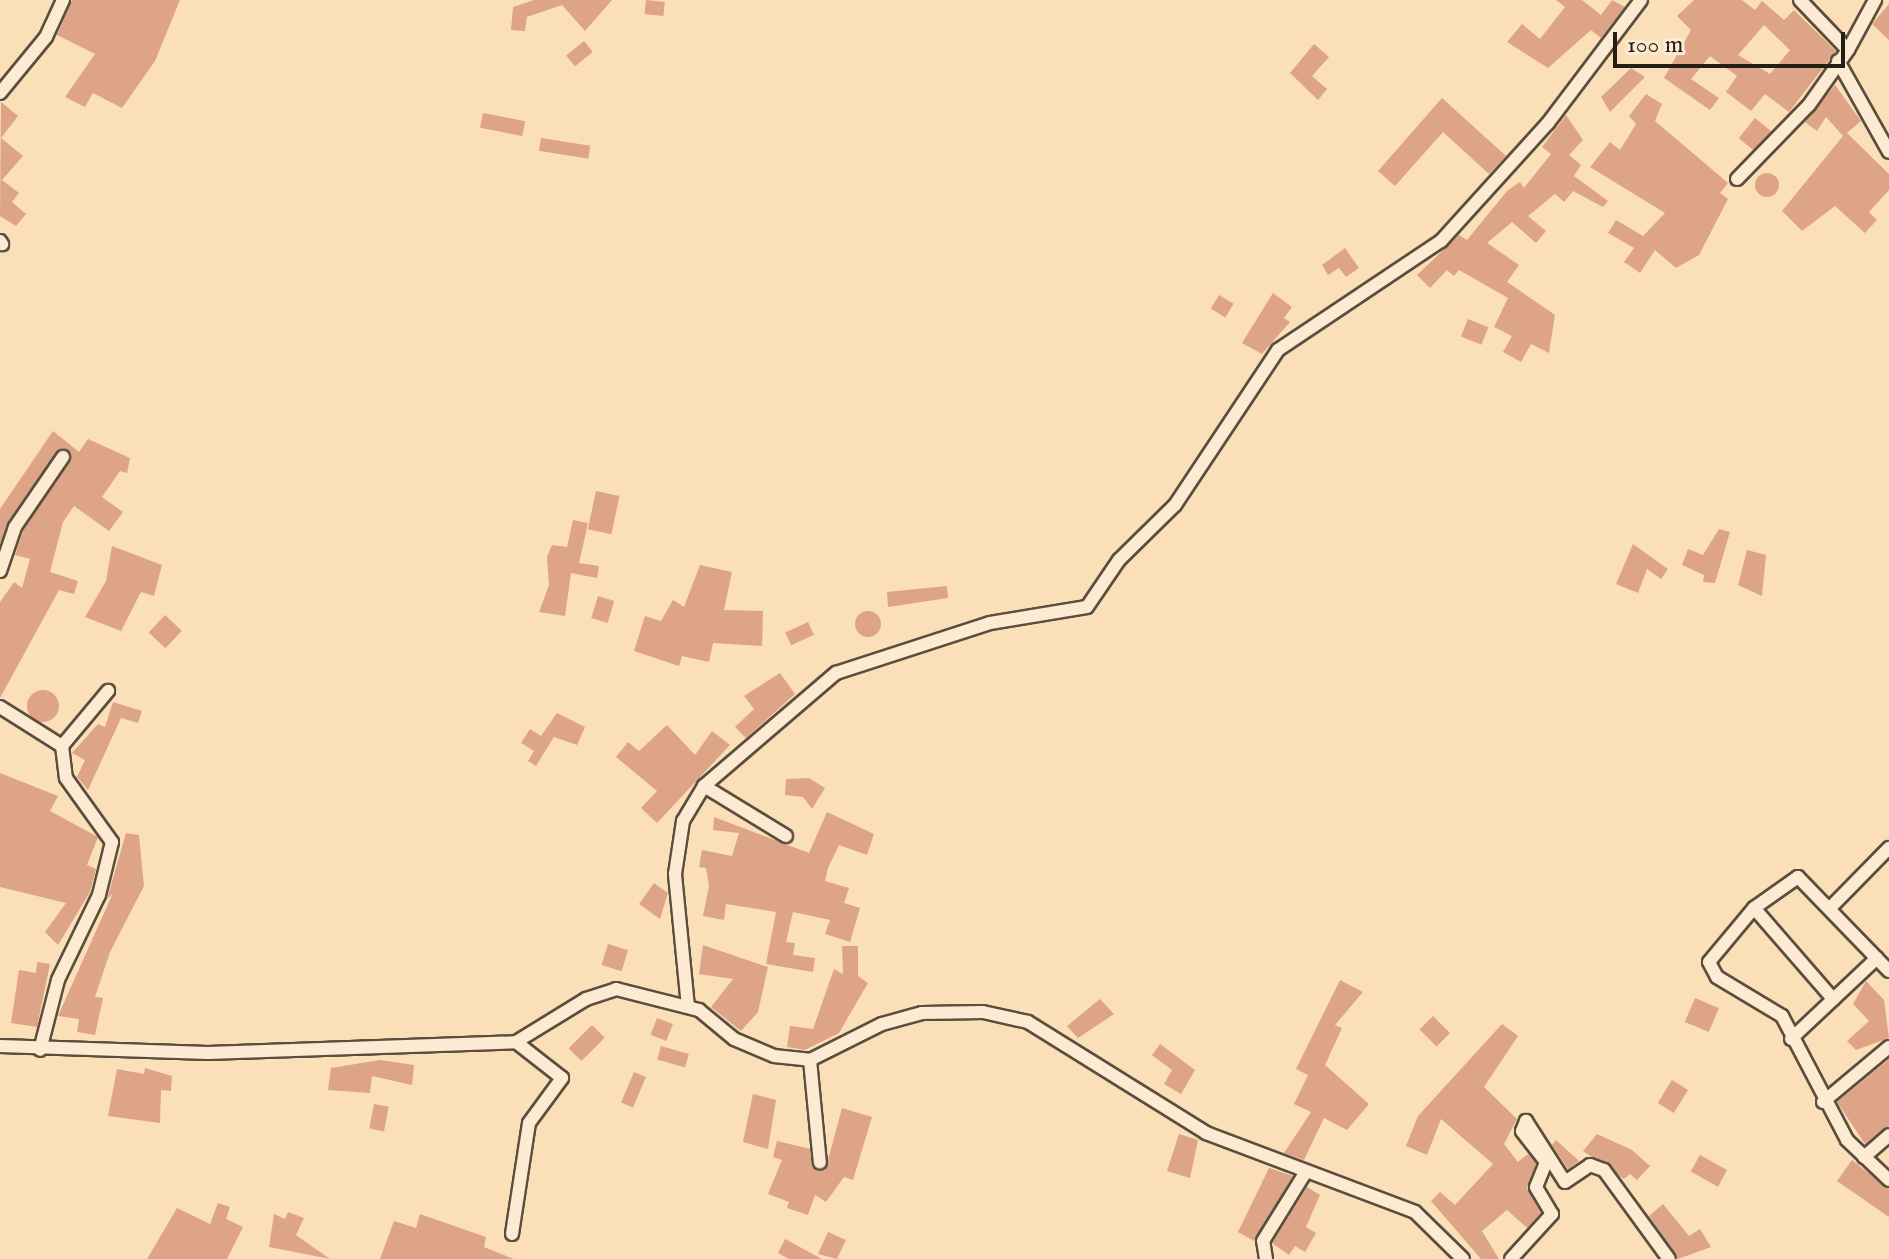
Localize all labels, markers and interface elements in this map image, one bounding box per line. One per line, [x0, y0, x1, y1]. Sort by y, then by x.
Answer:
scale bar [1617, 16, 1849, 66]
text: 100 m [1627, 30, 1683, 61]

